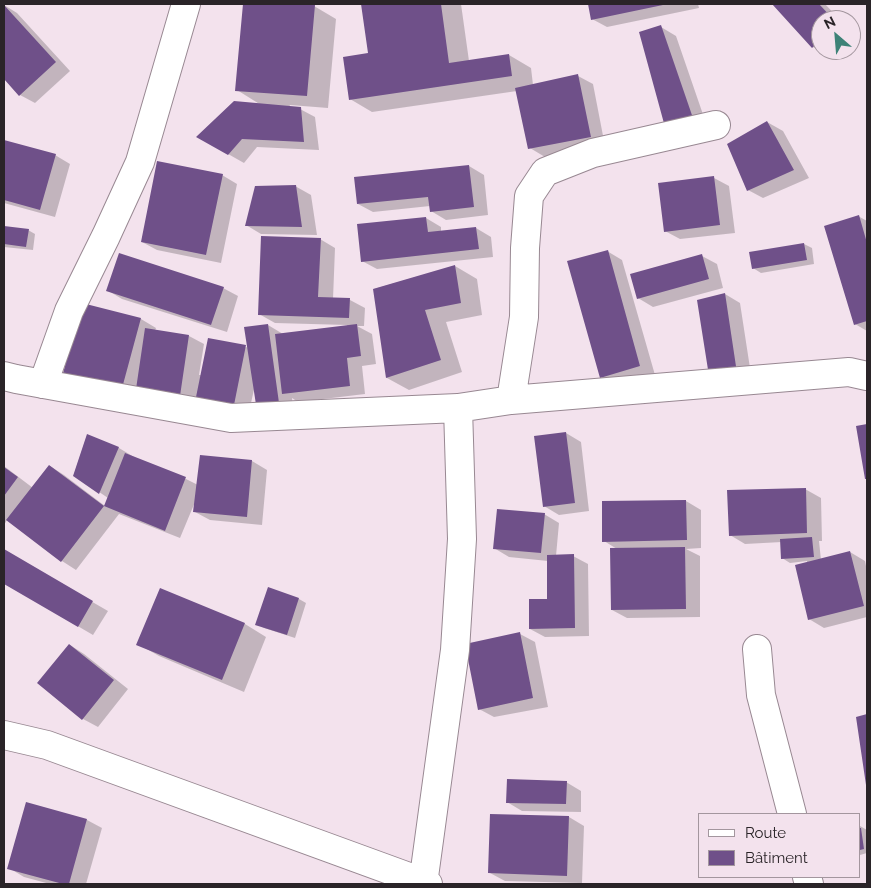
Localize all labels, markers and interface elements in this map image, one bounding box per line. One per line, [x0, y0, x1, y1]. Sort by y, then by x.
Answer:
north arrow [811, 10, 861, 60]
text: N [821, 13, 838, 32]
legend [698, 813, 861, 878]
text: Route [745, 824, 786, 842]
text: Bâtiment [745, 849, 808, 867]

